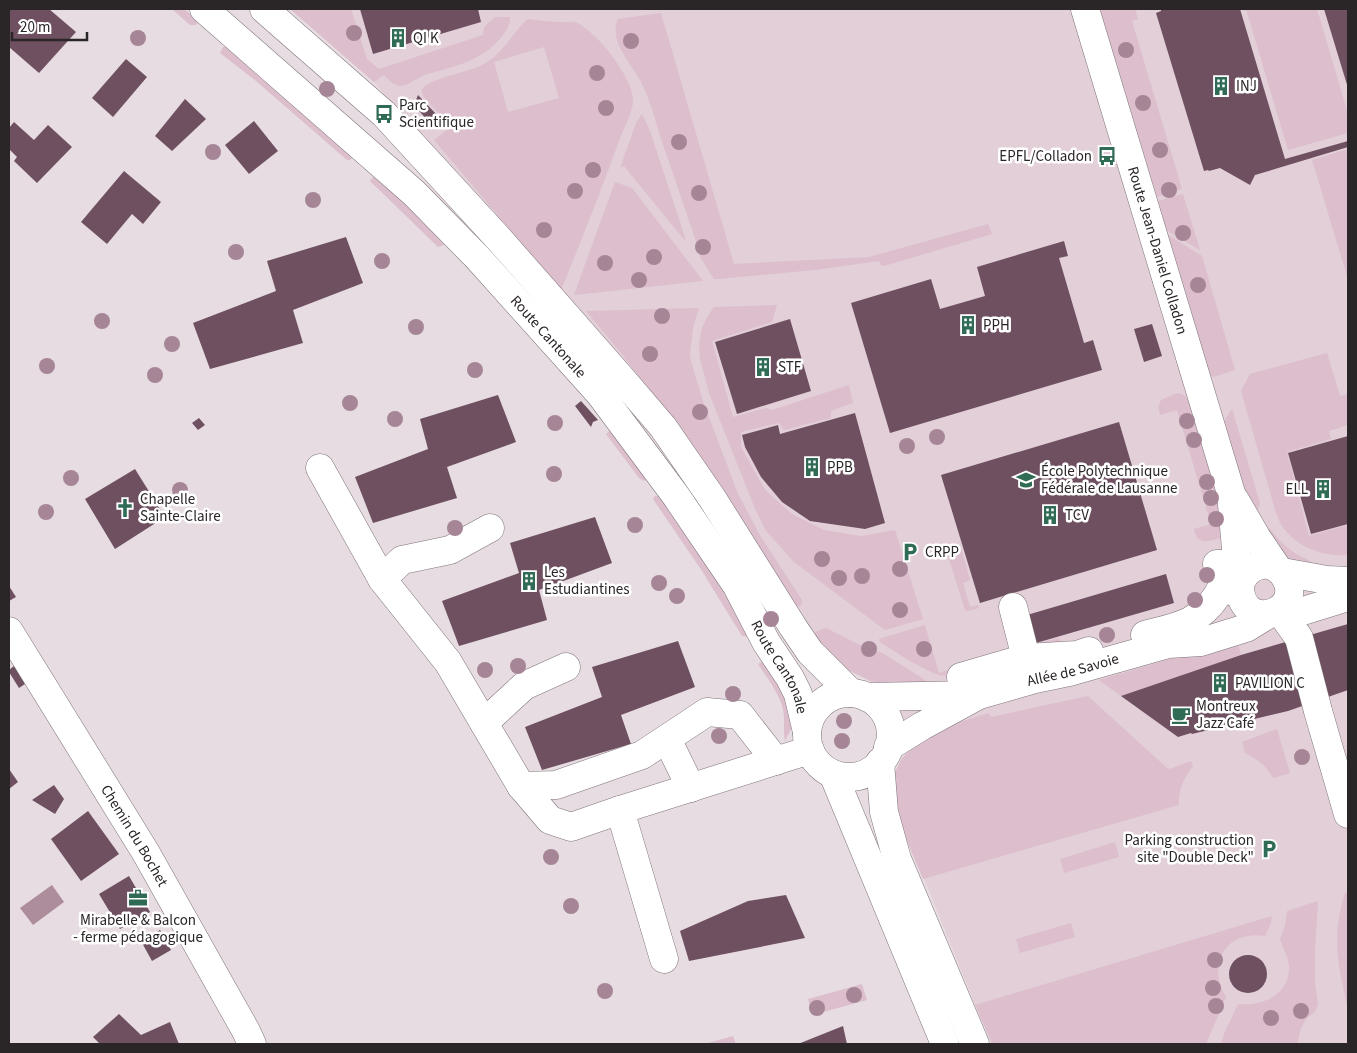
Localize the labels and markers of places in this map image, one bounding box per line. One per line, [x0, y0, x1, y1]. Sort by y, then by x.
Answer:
building icon: QI K [387, 27, 409, 49]
place label: QI K [413, 28, 439, 49]
building icon: INJ [1210, 75, 1232, 97]
place label: INJ [1236, 76, 1257, 97]
place label: Parc Scientifique [399, 95, 474, 133]
bus stop icon: Parc Scientifique [373, 103, 395, 125]
bus stop icon: EPFL/Colladon [1096, 145, 1118, 167]
place label: EPFL/Colladon [999, 146, 1092, 167]
building icon: PPH [957, 314, 979, 336]
place label: PPH [983, 315, 1010, 336]
building icon: STF [752, 356, 774, 378]
place label: STF [778, 357, 802, 378]
building icon: PPB [801, 456, 823, 478]
place label: PPB [827, 457, 853, 478]
place label: École Polytechnique Fédérale de Lausanne [1041, 461, 1178, 499]
school or university icon: École Polytechnique Fédérale de Lausanne [1015, 469, 1037, 491]
building icon: ELL [1312, 478, 1334, 500]
place label: ELL [1286, 479, 1308, 500]
place label: Chapelle Sainte-Claire [140, 489, 221, 527]
church icon: Chapelle Sainte-Claire [114, 497, 136, 519]
building icon: TCV [1039, 504, 1061, 526]
place label: TCV [1065, 505, 1089, 526]
parking icon: CRPP [899, 541, 921, 563]
place label: CRPP [925, 542, 959, 563]
place label: Les Estudiantines [544, 562, 630, 600]
building icon: Les Estudiantines [518, 570, 540, 592]
building icon: PAVILION C [1209, 672, 1231, 694]
place label: PAVILION C [1235, 673, 1305, 694]
place label: Montreux Jazz Café [1196, 696, 1256, 734]
cafe icon: Montreux Jazz Café [1170, 704, 1192, 726]
place label: Parking construction site "Double Deck" [1124, 830, 1254, 868]
parking icon: Parking construction site "Double Deck" [1258, 838, 1280, 860]
office icon: Mirabelle & Balcon - ferme pédagogique [127, 887, 149, 909]
place label: Mirabelle & Balcon - ferme pédagogique [73, 910, 203, 948]

